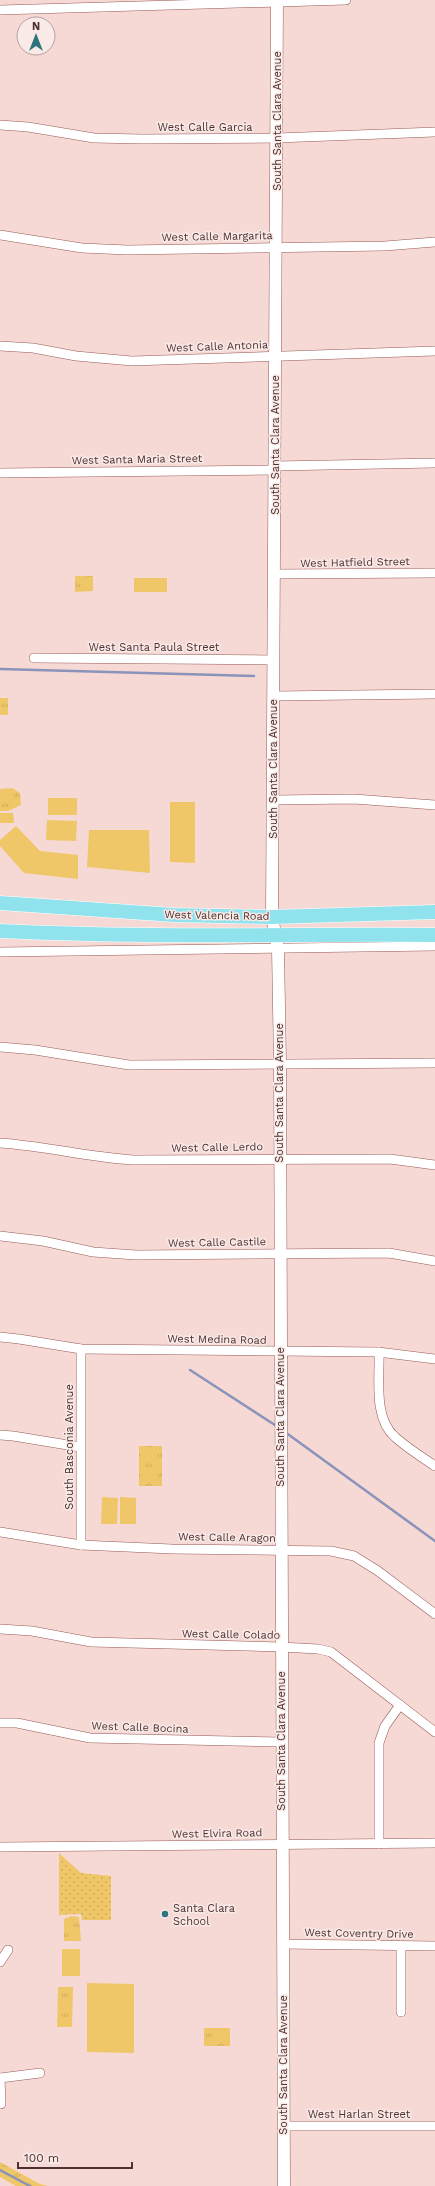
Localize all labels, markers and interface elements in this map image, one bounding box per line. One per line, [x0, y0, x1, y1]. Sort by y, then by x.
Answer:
north arrow [16, 16, 56, 56]
text: N [32, 20, 40, 33]
street label: South Santa Clara Avenue [271, 51, 284, 191]
street label: West Calle Garcia [157, 121, 253, 134]
street label: West Calle Margarita [161, 229, 273, 244]
street label: West Calle Antonia [166, 338, 268, 355]
street label: South Santa Clara Avenue [269, 375, 282, 515]
street label: West Santa Maria Street [72, 452, 203, 467]
street label: West Hatfield Street [300, 555, 410, 570]
street label: West Santa Paula Street [89, 641, 220, 654]
street label: South Santa Clara Avenue [267, 699, 280, 839]
street label: West Valencia Road [164, 908, 270, 923]
street label: South Santa Clara Avenue [273, 1023, 286, 1163]
street label: West Calle Lerdo [171, 1140, 263, 1155]
street label: West Calle Castile [168, 1235, 266, 1250]
street label: West Medina Road [167, 1332, 267, 1347]
street label: South Santa Clara Avenue [274, 1347, 287, 1487]
street label: South Basconia Avenue [63, 1384, 76, 1510]
street label: West Calle Aragon [178, 1530, 276, 1545]
street label: West Calle Colado [182, 1627, 280, 1642]
street label: South Santa Clara Avenue [275, 1671, 288, 1811]
street label: West Calle Bocina [91, 1719, 189, 1736]
street label: West Elvira Road [172, 1826, 262, 1841]
place label: Santa Clara School [173, 1902, 235, 1928]
marker: Santa Clara School [160, 1909, 170, 1919]
street label: West Coventry Drive [304, 1926, 414, 1941]
street label: South Santa Clara Avenue [277, 1995, 290, 2135]
street label: West Harlan Street [308, 2108, 411, 2121]
scale bar [18, 2144, 132, 2170]
text: 100 m [24, 2151, 59, 2165]

